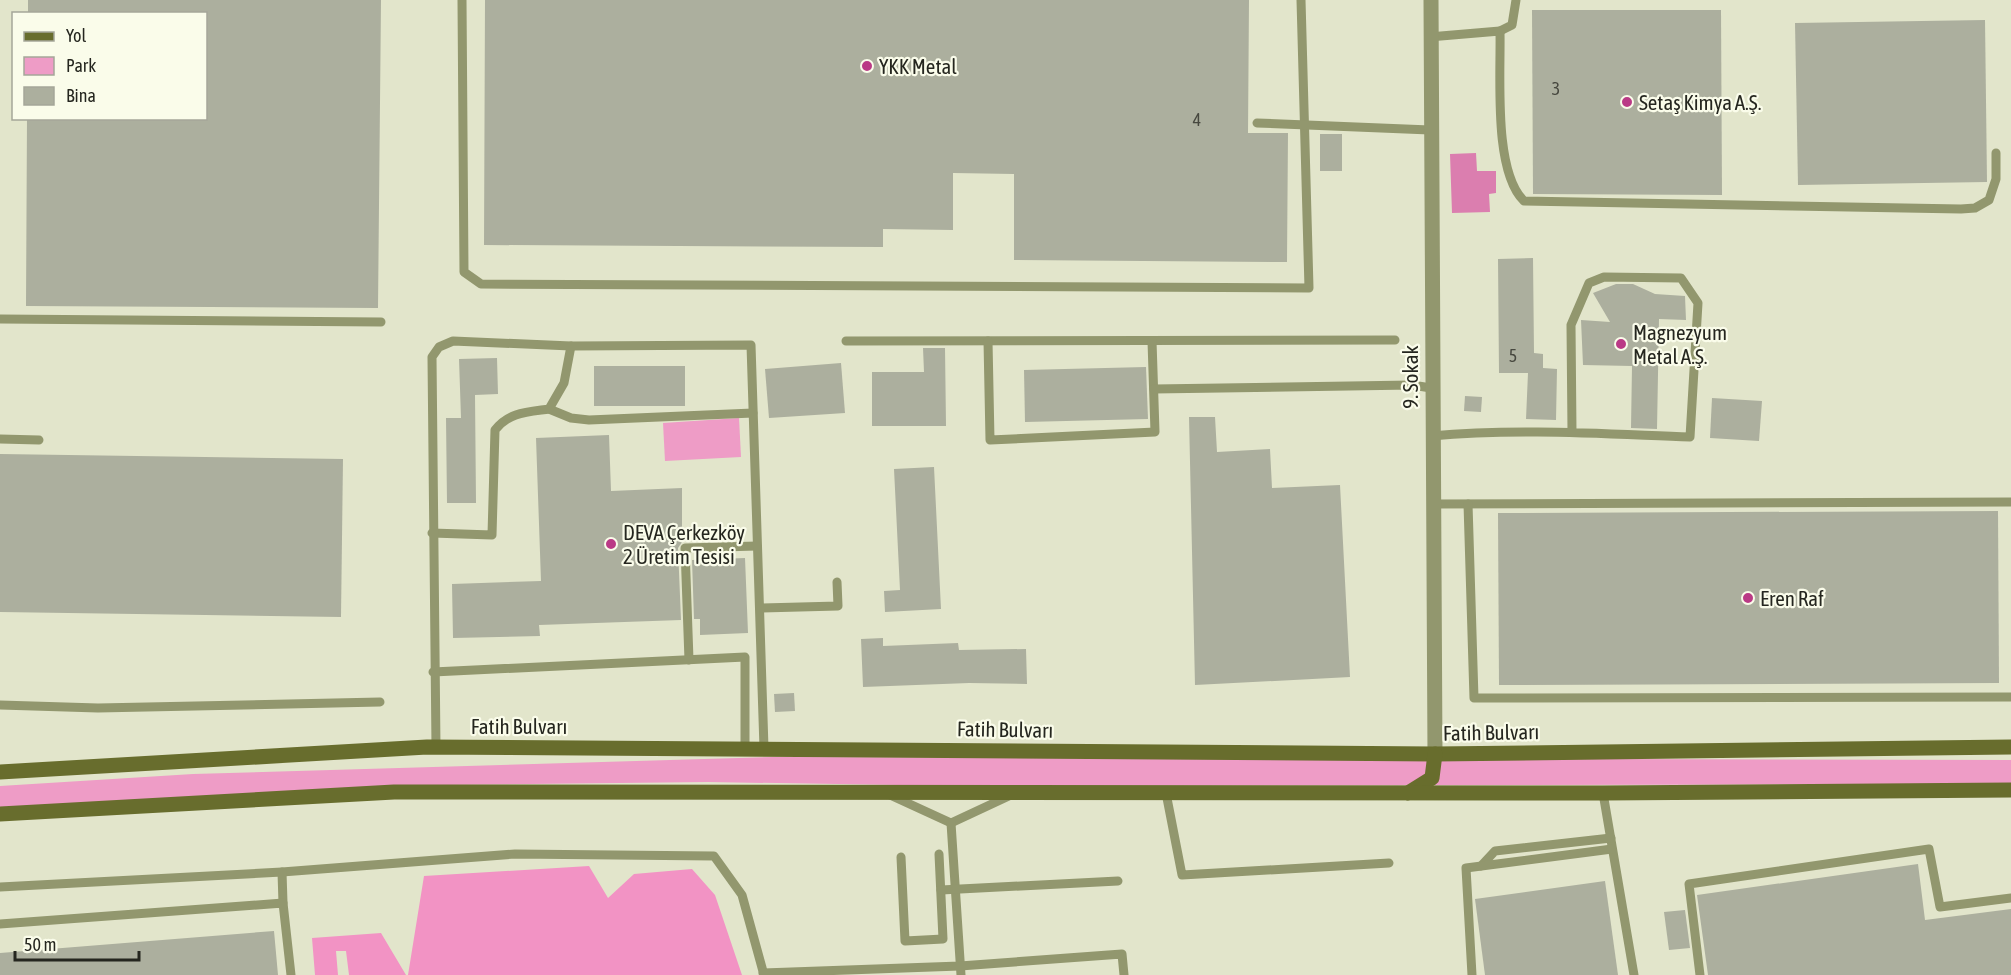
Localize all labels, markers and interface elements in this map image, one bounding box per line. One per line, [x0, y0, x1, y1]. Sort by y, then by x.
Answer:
legend [12, 12, 207, 120]
text: Yol [66, 25, 86, 46]
place label: YKK Metal [879, 54, 957, 78]
text: Park [66, 55, 96, 76]
marker: YKK Metal [860, 59, 874, 73]
house number: 3 [1552, 78, 1560, 99]
text: Bina [66, 85, 96, 106]
place label: Setaş Kimya A.Ş. [1639, 90, 1761, 114]
marker: Setaş Kimya A.Ş. [1620, 95, 1634, 109]
house number: 4 [1193, 109, 1201, 130]
place label: Magnezyum Metal A.Ş. [1633, 320, 1727, 368]
marker: Magnezyum Metal A.Ş. [1614, 337, 1628, 351]
street label: 9. Sokak [1398, 345, 1422, 409]
house number: 5 [1509, 345, 1517, 366]
place label: DEVA Çerkezköy 2 Üretim Tesisi [623, 520, 745, 568]
marker: DEVA Çerkezköy 2 Üretim Tesisi [604, 537, 618, 551]
place label: Eren Raf [1760, 586, 1824, 610]
marker: Eren Raf [1741, 591, 1755, 605]
street label: Fatih Bulvarı [471, 714, 567, 738]
street label: Fatih Bulvarı [957, 716, 1053, 742]
street label: Fatih Bulvarı [1443, 719, 1539, 745]
scale bar [15, 924, 140, 962]
text: 50 m [24, 934, 56, 955]

